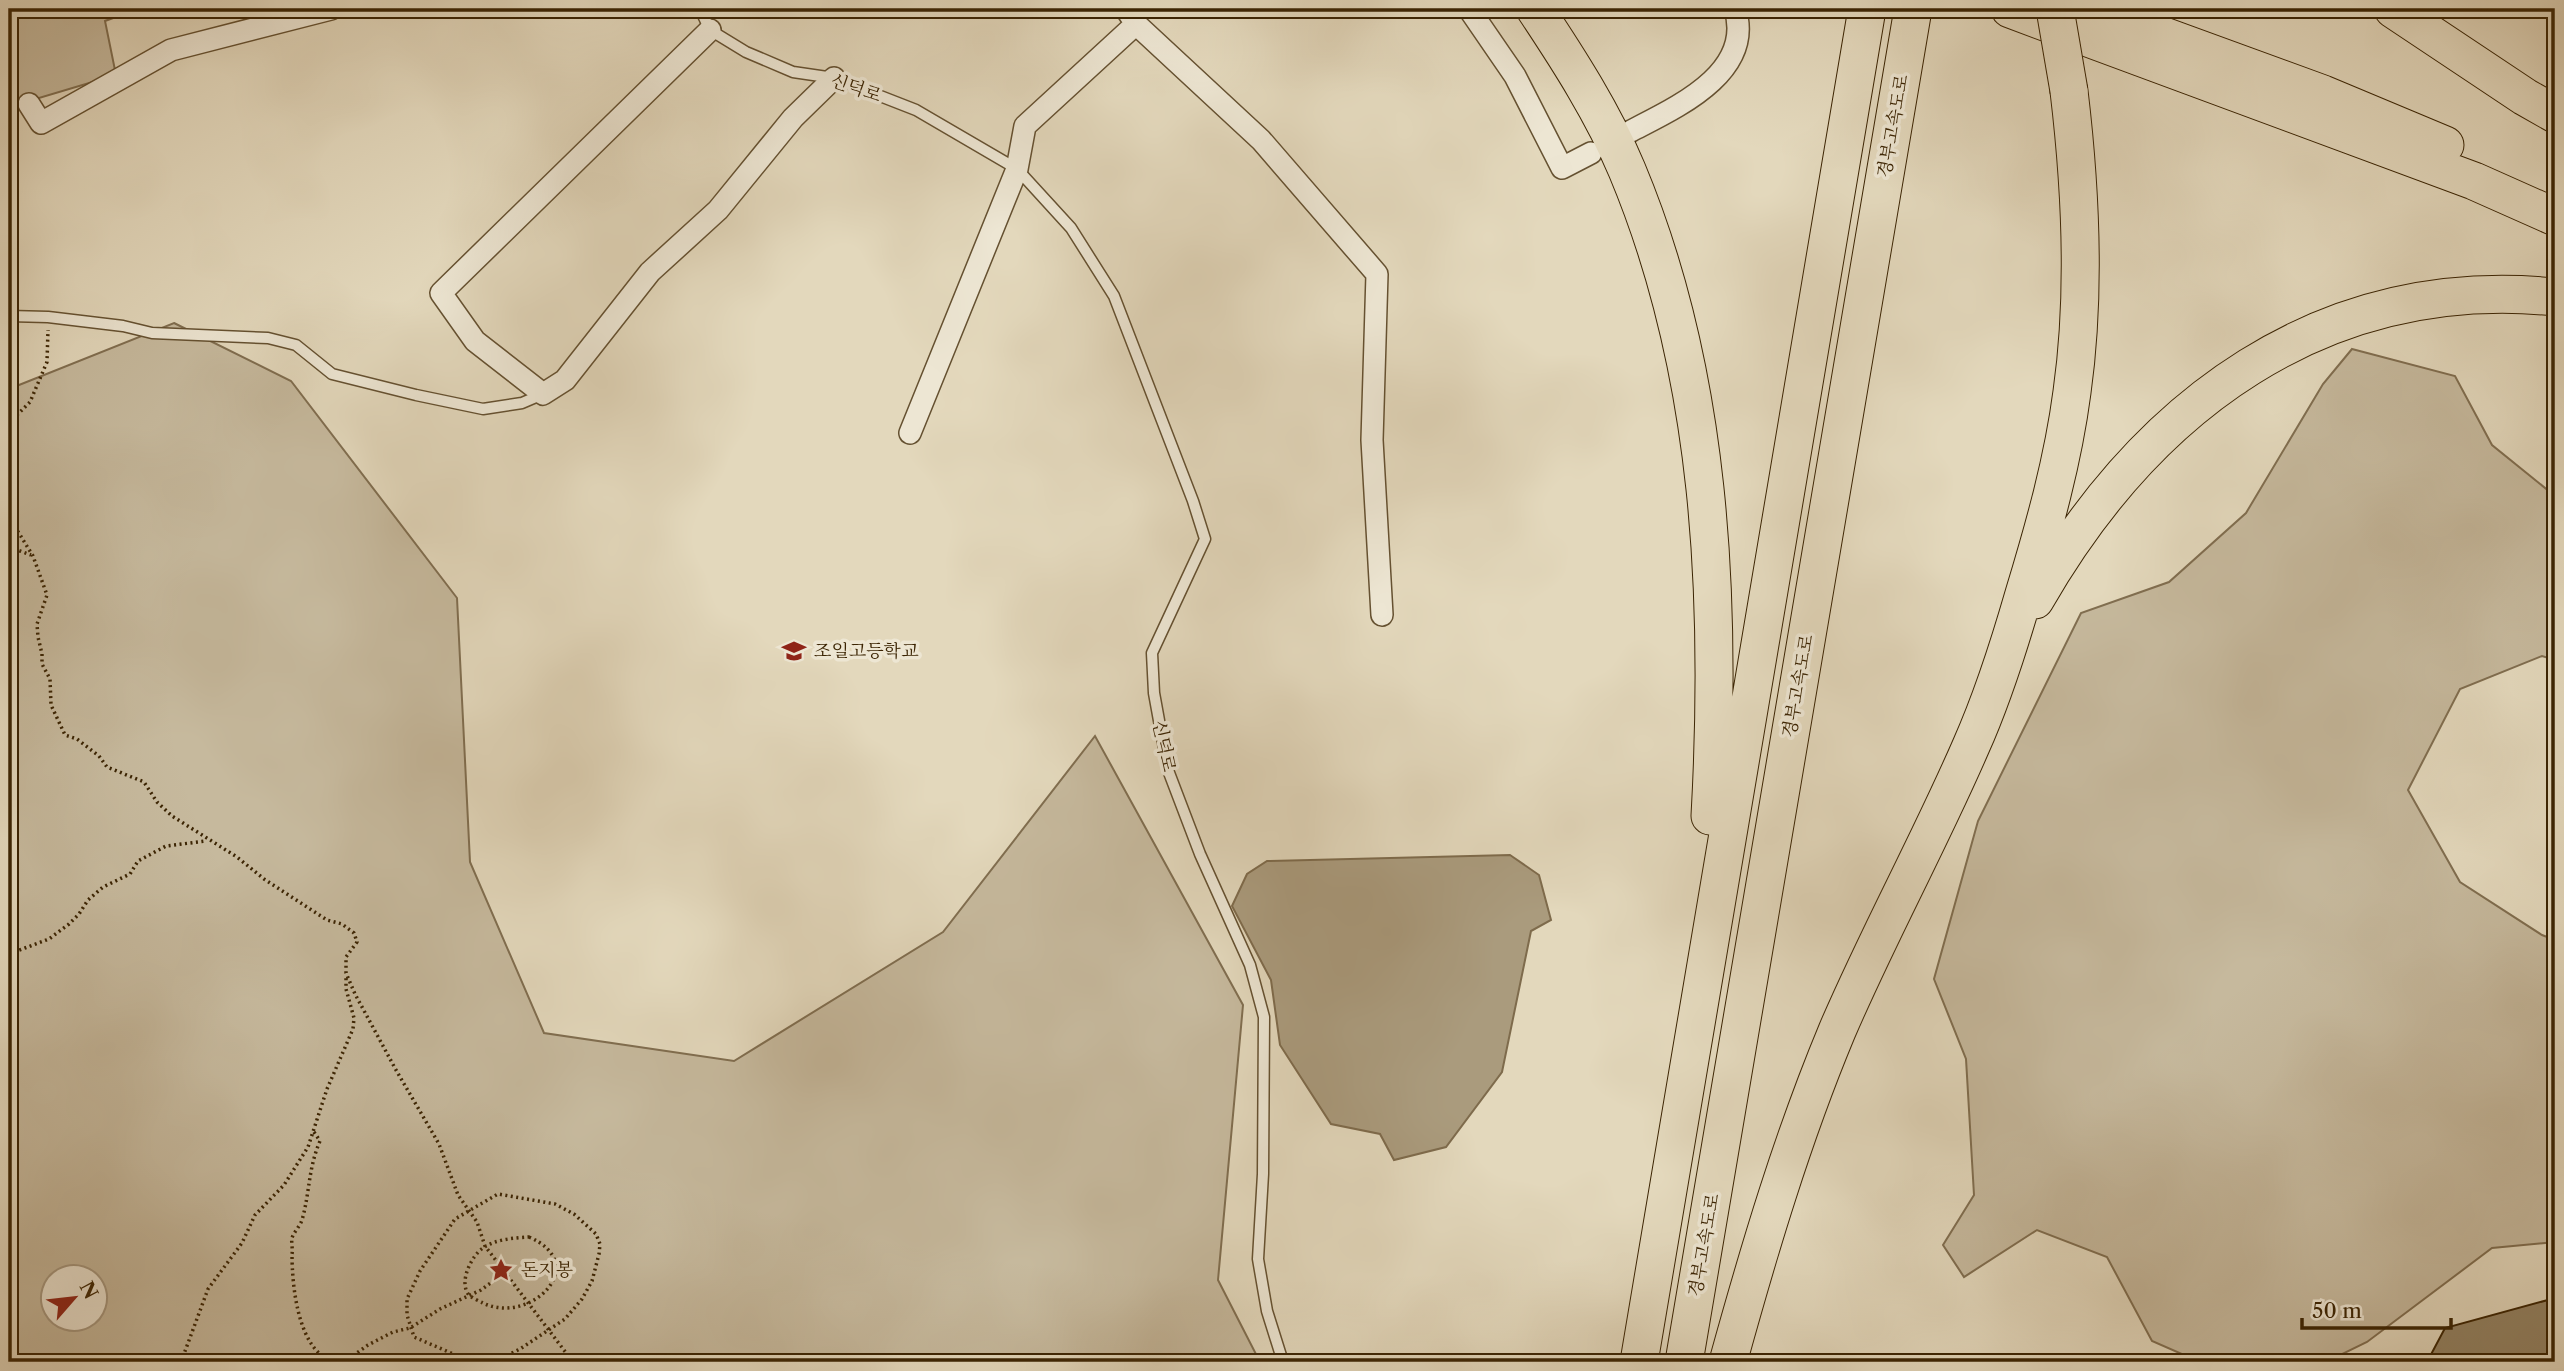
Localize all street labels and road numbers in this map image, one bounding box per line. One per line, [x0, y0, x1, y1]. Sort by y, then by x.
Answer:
street label: 신덕로 [828, 69, 884, 107]
street label: 경부고속도로 [1873, 73, 1913, 179]
street label: 경부고속도로 [1778, 633, 1818, 739]
street label: 신덕로 [1148, 718, 1180, 774]
street label: 경부고속도로 [1684, 1192, 1724, 1298]

